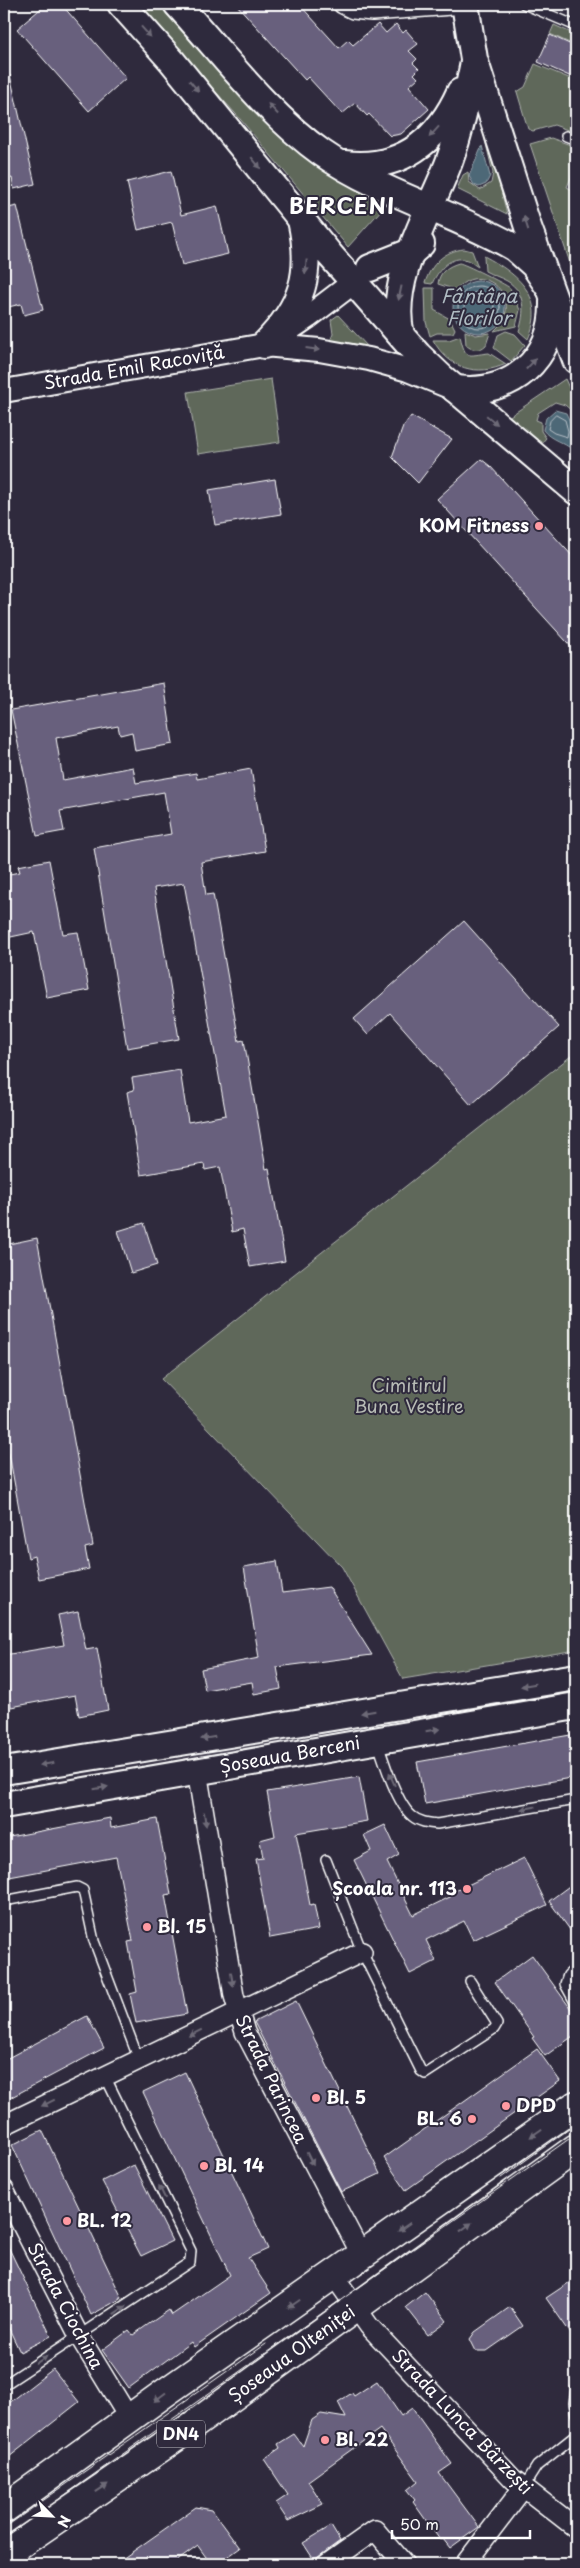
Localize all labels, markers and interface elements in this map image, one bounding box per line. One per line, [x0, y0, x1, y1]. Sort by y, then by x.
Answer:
one-way arrow [141, 26, 152, 39]
one-way arrow [188, 79, 199, 92]
one-way arrow [267, 103, 278, 116]
one-way arrow [428, 125, 440, 137]
one-way arrow [251, 157, 262, 170]
district label: BERCENI [289, 188, 395, 221]
one-way arrow [522, 215, 530, 230]
one-way arrow [302, 259, 310, 275]
water label: Fântâna Florilor [441, 281, 518, 331]
one-way arrow [396, 285, 404, 300]
street label: Strada Emil Racoviță [41, 337, 227, 396]
one-way arrow [305, 345, 321, 353]
one-way arrow [525, 359, 537, 371]
one-way arrow [486, 415, 499, 426]
place label: KOM Fitness [419, 511, 529, 538]
marker: KOM Fitness [533, 520, 545, 532]
park label: Cimitirul Buna Vestire [354, 1371, 464, 1419]
one-way arrow [520, 1681, 536, 1689]
one-way arrow [360, 1708, 376, 1716]
one-way arrow [426, 1725, 442, 1733]
street label: Șoseaua Berceni [217, 1728, 362, 1779]
one-way arrow [199, 1735, 215, 1743]
one-way arrow [39, 1761, 55, 1769]
one-way arrow [387, 1772, 395, 1786]
one-way arrow [93, 1783, 109, 1791]
one-way arrow [520, 1805, 536, 1813]
one-way arrow [201, 1811, 209, 1827]
place label: Școala nr. 113 [332, 1874, 457, 1901]
marker: Școala nr. 113 [461, 1883, 473, 1895]
place label: Bl. 15 [157, 1912, 207, 1939]
marker: Bl. 15 [141, 1921, 153, 1933]
one-way arrow [228, 1971, 236, 1987]
street label: Strada Parincea [229, 2009, 316, 2148]
one-way arrow [187, 2028, 202, 2037]
place label: Bl. 5 [326, 2083, 366, 2110]
place label: DPD [516, 2091, 556, 2118]
marker: Bl. 5 [310, 2092, 322, 2104]
one-way arrow [41, 2100, 55, 2108]
marker: DPD [500, 2100, 512, 2112]
place label: BL. 6 [416, 2104, 462, 2131]
marker: BL. 6 [466, 2113, 478, 2125]
one-way arrow [530, 2128, 543, 2138]
place label: Bl. 14 [214, 2151, 264, 2178]
one-way arrow [306, 2152, 314, 2166]
marker: Bl. 14 [198, 2160, 210, 2172]
one-way arrow [158, 2185, 166, 2199]
place label: BL. 12 [77, 2206, 132, 2233]
marker: BL. 12 [61, 2215, 73, 2227]
one-way arrow [397, 2222, 410, 2232]
one-way arrow [459, 2222, 473, 2232]
street label: Strada Ciochina [22, 2237, 111, 2374]
street label: Șoseaua Olteniței [222, 2298, 360, 2408]
one-way arrow [287, 2299, 300, 2309]
one-way arrow [113, 2305, 126, 2314]
street label: Strada Lunca Bârzești [386, 2342, 540, 2500]
one-way arrow [35, 2356, 48, 2365]
one-way arrow [153, 2392, 167, 2402]
road number: DN4 [157, 2420, 205, 2448]
place label: Bl. 22 [335, 2425, 389, 2452]
marker: Bl. 22 [319, 2434, 331, 2446]
one-way arrow [95, 2483, 109, 2493]
north arrow [28, 2490, 78, 2540]
scale bar [392, 2508, 530, 2540]
text: N [52, 2512, 76, 2531]
text: 50 m [400, 2512, 439, 2535]

